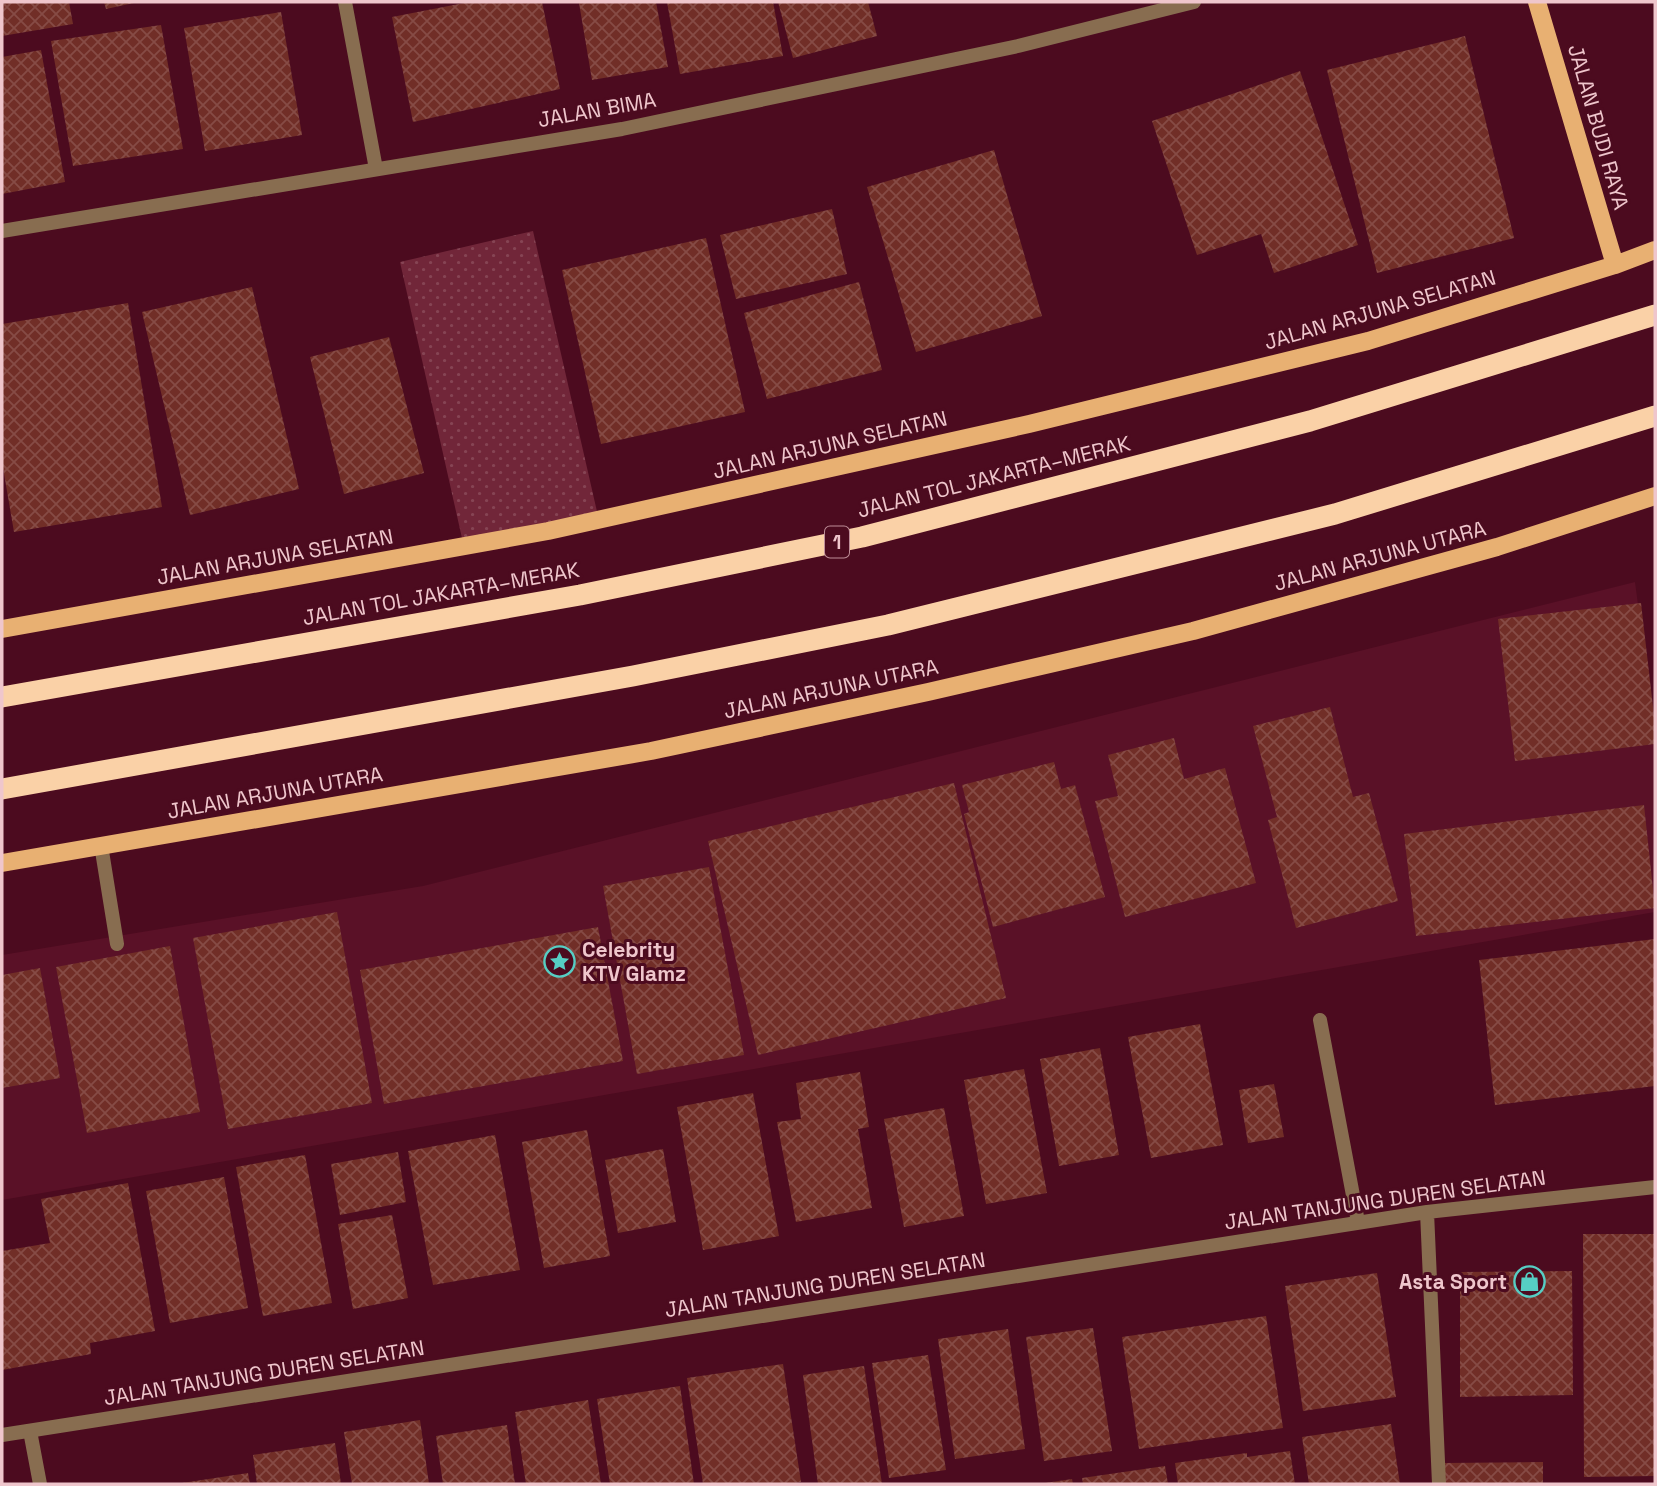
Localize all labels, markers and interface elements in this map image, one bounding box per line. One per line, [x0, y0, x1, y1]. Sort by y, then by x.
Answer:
street label: JALAN BUDI RAYA [1562, 41, 1635, 213]
street label: JALAN BIMA [536, 86, 658, 133]
street label: JALAN ARJUNA SELATAN [1261, 263, 1499, 356]
street label: JALAN ARJUNA SELATAN [710, 404, 950, 485]
street label: JALAN TOL JAKARTA–MERAK [855, 429, 1133, 524]
street label: JALAN ARJUNA UTARA [1271, 514, 1489, 597]
street label: JALAN ARJUNA SELATAN [154, 522, 395, 591]
road number: 1 [825, 526, 849, 558]
street label: JALAN TOL JAKARTA–MERAK [300, 556, 582, 631]
street label: JALAN ARJUNA UTARA [721, 653, 941, 724]
street label: JALAN ARJUNA UTARA [165, 760, 385, 825]
place label: Celebrity KTV Glamz [582, 936, 686, 987]
place icon: Celebrity KTV Glamz [542, 945, 576, 979]
street label: JALAN TANJUNG DUREN SELATAN [1223, 1164, 1547, 1235]
street label: JALAN TANJUNG DUREN SELATAN [663, 1246, 987, 1323]
shop icon: Asta Sport [1513, 1265, 1547, 1299]
place label: Asta Sport [1399, 1268, 1507, 1295]
street label: JALAN TANJUNG DUREN SELATAN [102, 1334, 426, 1411]

